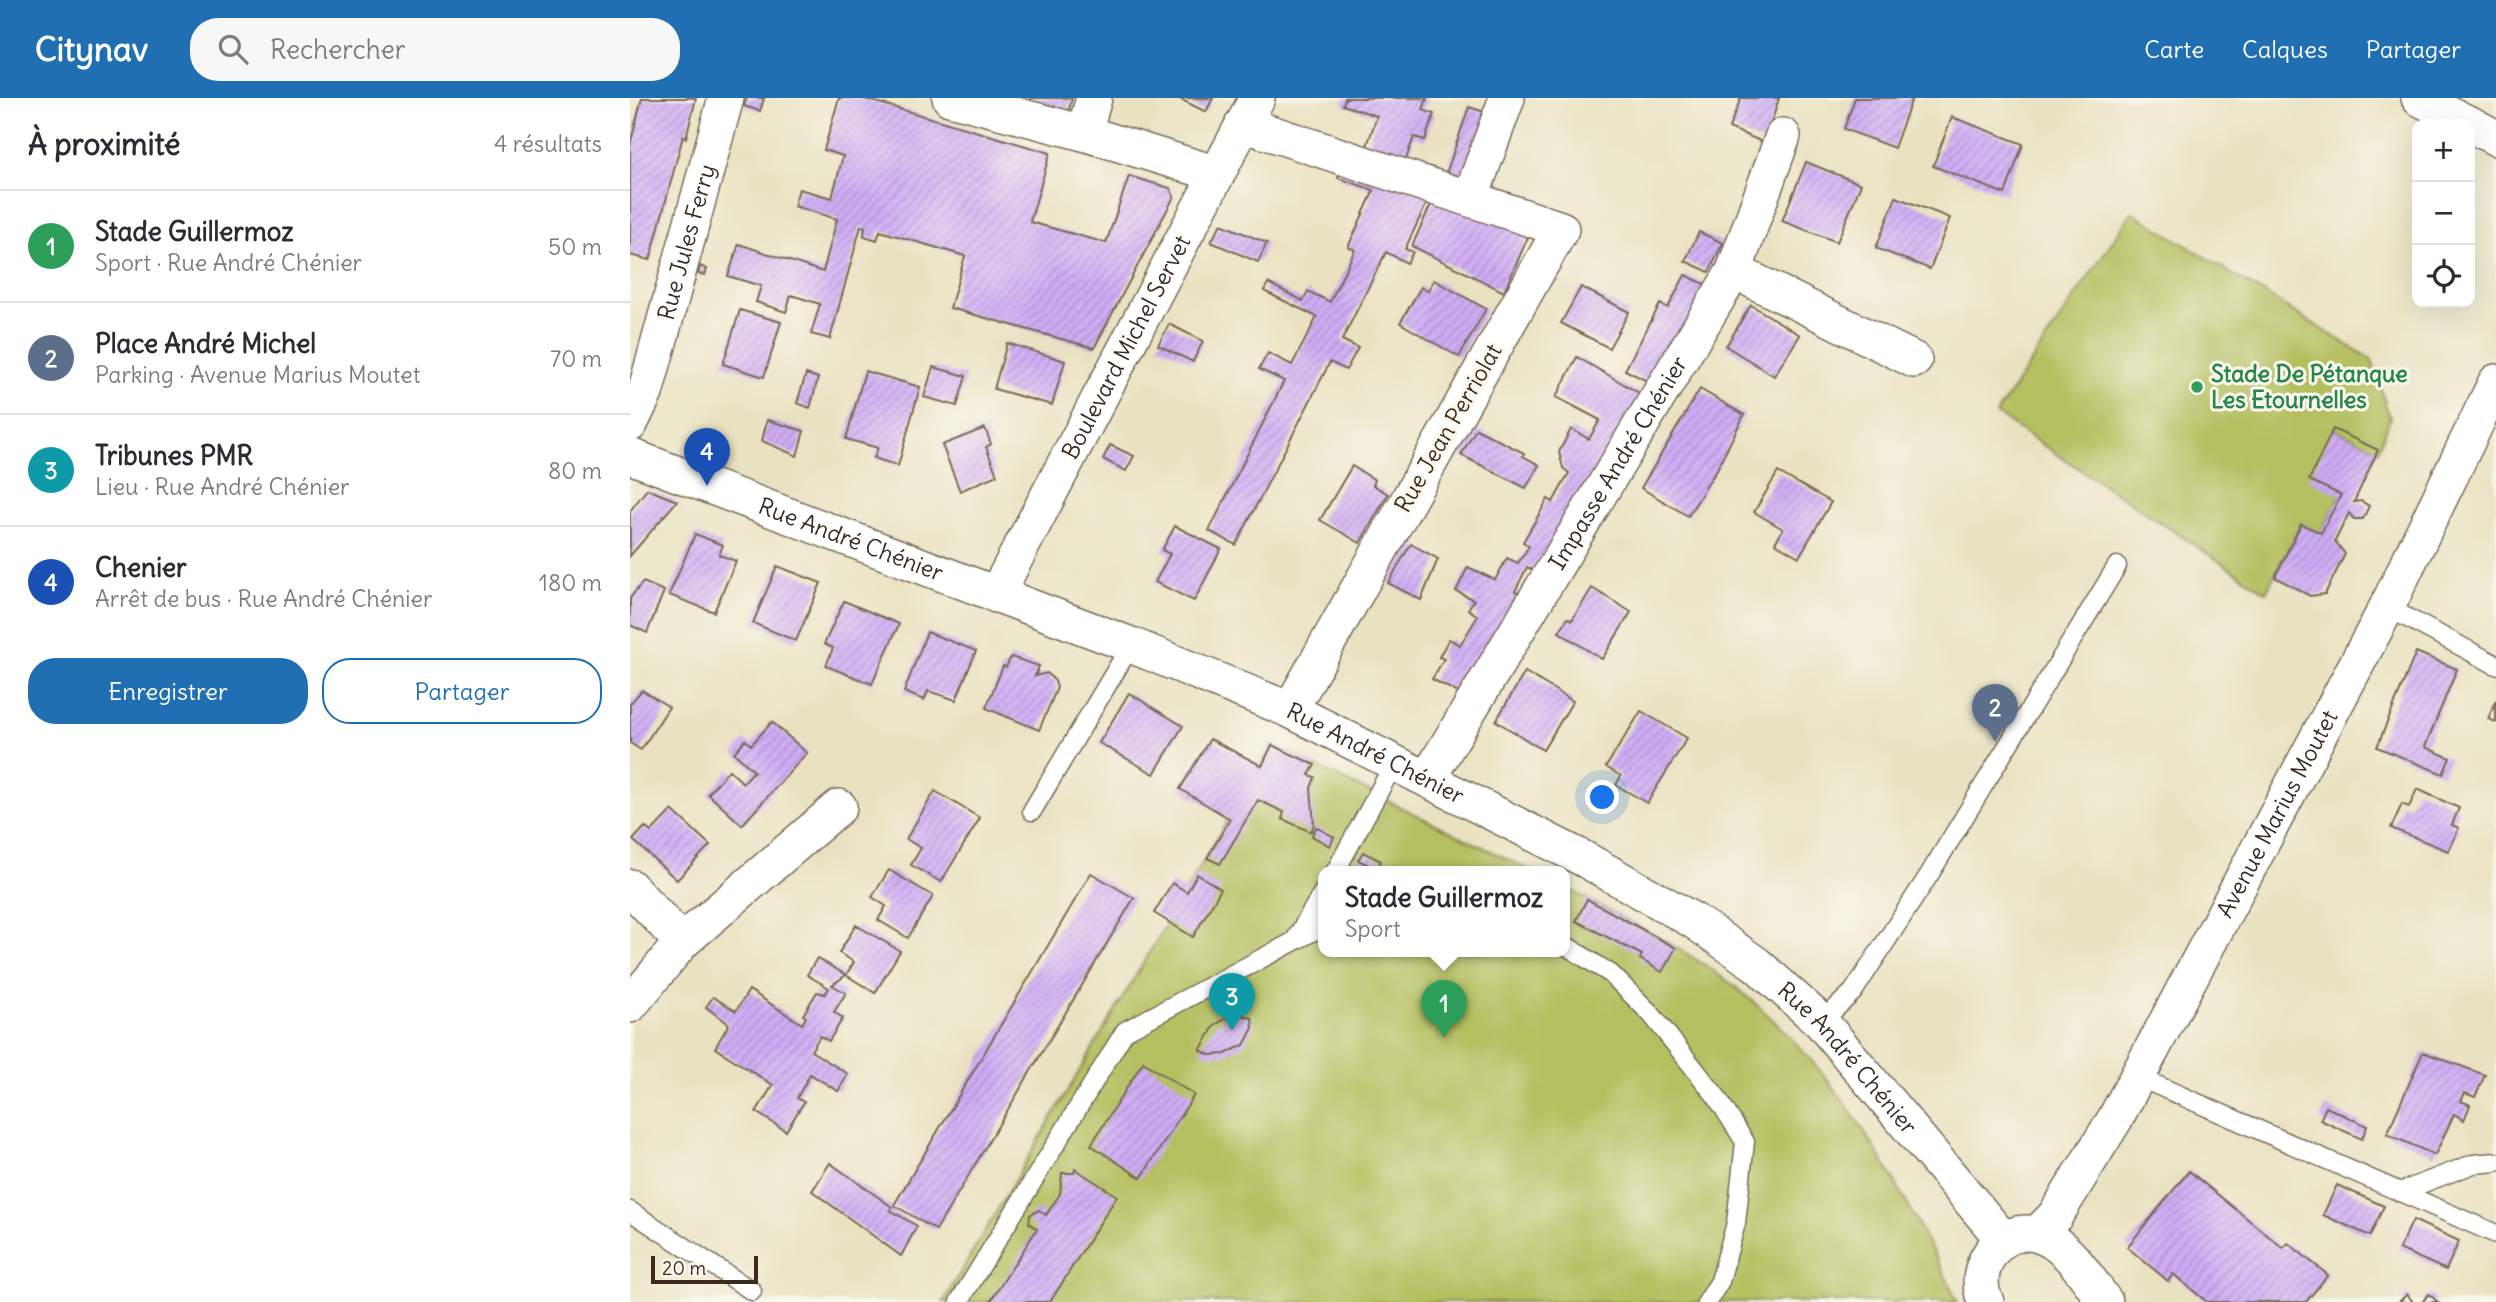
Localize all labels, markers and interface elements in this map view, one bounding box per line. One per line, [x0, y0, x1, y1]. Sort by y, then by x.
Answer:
search box [190, 18, 680, 81]
text: Citynav [35, 28, 148, 70]
icon: search [214, 30, 252, 68]
text: Rechercher [270, 33, 405, 66]
text: Carte [2144, 34, 2204, 64]
text: Calques [2242, 34, 2328, 64]
text: Partager [2366, 34, 2461, 64]
map controls [2412, 119, 2475, 308]
button: + [2412, 119, 2475, 182]
text: À proximité [28, 125, 180, 163]
text: 4 résultats [494, 129, 602, 158]
street label: Rue Jules Ferry [651, 161, 721, 323]
button: − [2412, 182, 2475, 245]
text: Stade Guillermoz [95, 215, 294, 248]
street label: Boulevard Michel Servet [1055, 230, 1197, 464]
text: 1 [46, 232, 56, 261]
text: 50 m [548, 232, 602, 261]
button: locate [2412, 245, 2475, 308]
text: Sport · Rue André Chénier [95, 248, 362, 277]
text: Place André Michel [95, 327, 316, 360]
street label: Rue Jean Perriolat [1388, 338, 1508, 517]
text: 2 [45, 344, 57, 373]
text: 70 m [550, 344, 602, 373]
street label: Impasse André Chénier [1542, 350, 1694, 575]
place label: Stade De Pétanque Les Etournelles [2211, 359, 2408, 414]
text: Parking · Avenue Marius Moutet [95, 360, 420, 389]
marker: Stade De Pétanque Les Etournelles [2189, 379, 2205, 395]
pin: 4 [684, 428, 730, 486]
text: Tribunes PMR [95, 439, 253, 472]
text: 3 [44, 456, 58, 485]
text: 80 m [548, 456, 602, 485]
text: Lieu · Rue André Chénier [95, 472, 349, 501]
street label: Rue André Chénier [755, 491, 948, 587]
text: Chenier [95, 551, 187, 584]
text: 4 [44, 568, 58, 597]
text: 180 m [539, 568, 602, 597]
text: Arrêt de bus · Rue André Chénier [95, 584, 432, 613]
button: Enregistrer [28, 658, 308, 724]
button: Partager [322, 658, 602, 724]
pin: 2 [1972, 684, 2018, 742]
street label: Rue André Chénier [1282, 696, 1470, 810]
street label: Avenue Marius Moutet [2210, 705, 2344, 922]
your location [1585, 780, 1619, 814]
popup [1318, 866, 1570, 957]
text: Stade Guillermoz [1345, 881, 1543, 914]
text: Sport [1345, 914, 1401, 943]
pin: 3 [1209, 973, 1255, 1031]
street label: Rue André Chénier [1772, 975, 1924, 1140]
pin: 1 [1421, 980, 1467, 1038]
scale bar [651, 1253, 758, 1285]
text: 20 m [662, 1256, 706, 1280]

